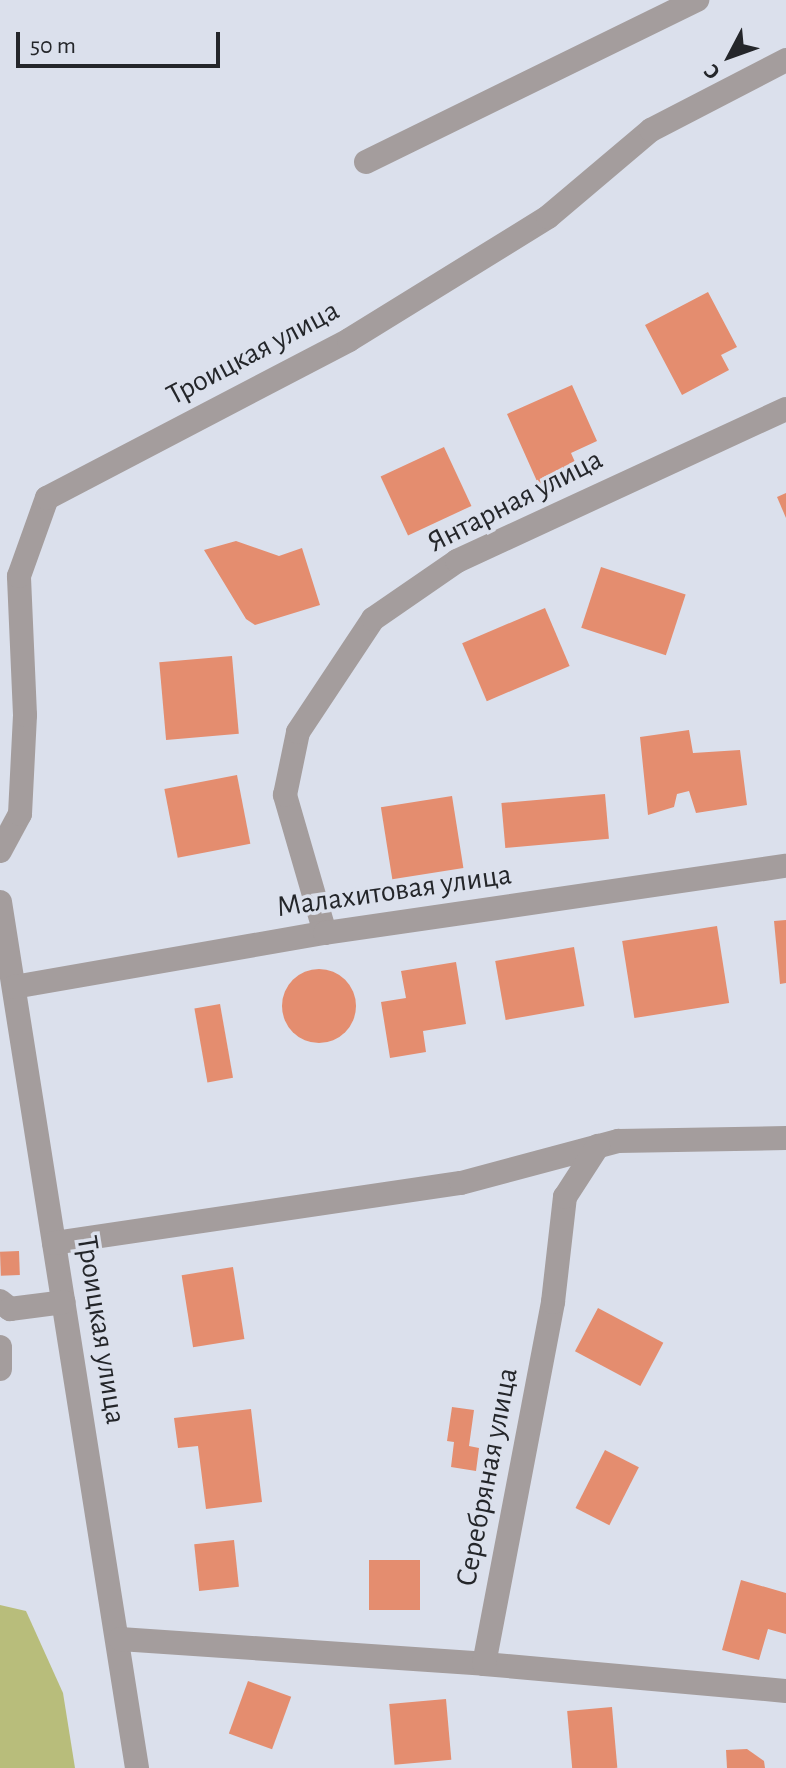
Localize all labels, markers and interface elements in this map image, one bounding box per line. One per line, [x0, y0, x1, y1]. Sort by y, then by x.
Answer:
scale bar [20, 16, 224, 66]
north arrow [690, 16, 770, 96]
text: 50 m [30, 34, 76, 58]
text: С [700, 60, 724, 84]
street label: Троицкая улица [161, 292, 345, 414]
street label: Янтарная улица [421, 441, 609, 561]
street label: Малахитовая улица [274, 857, 514, 925]
street label: Троицкая улица [68, 1233, 134, 1427]
street label: Серебряная улица [448, 1365, 526, 1589]

